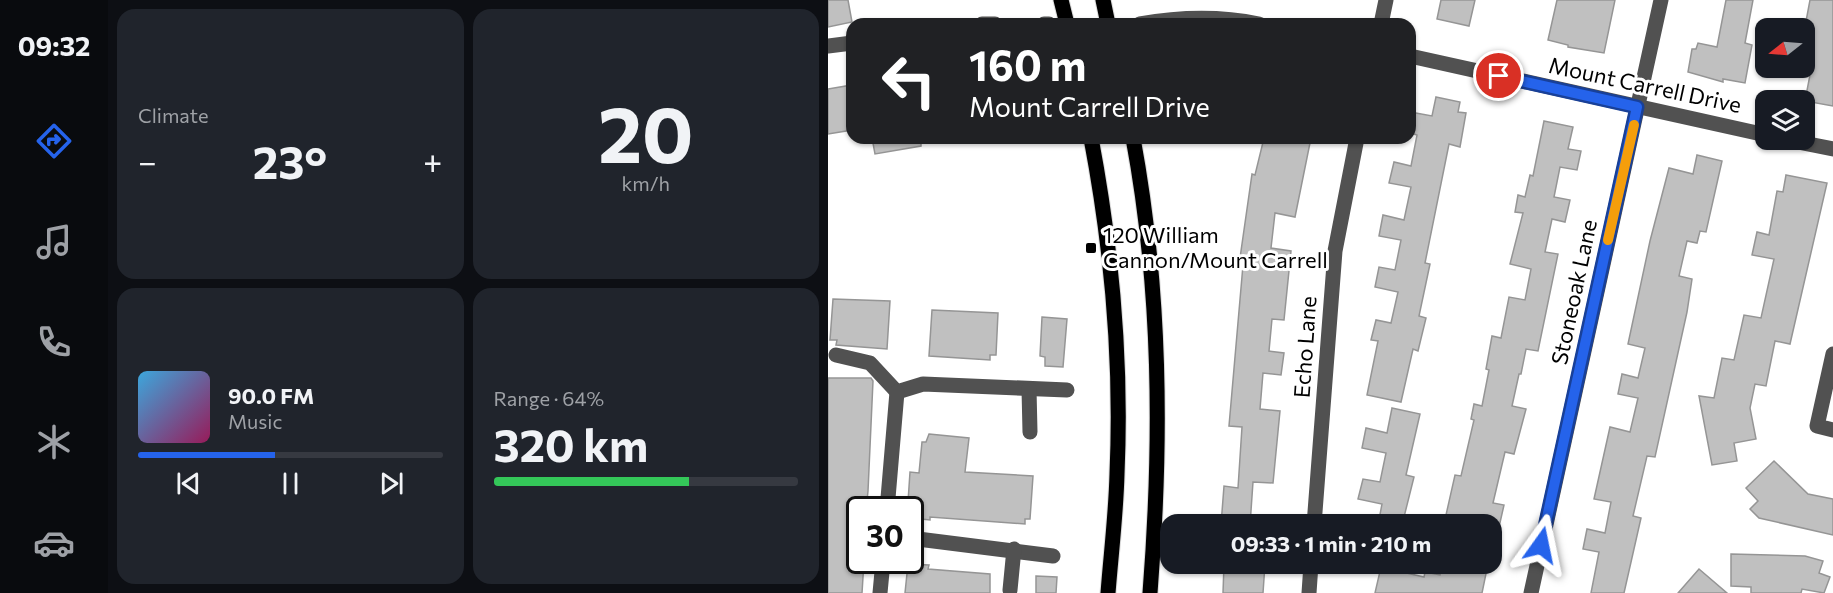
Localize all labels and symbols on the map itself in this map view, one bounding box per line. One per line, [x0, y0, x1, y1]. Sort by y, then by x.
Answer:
north arrow [1755, 18, 1815, 78]
pin [1473, 50, 1524, 101]
street label: Mount Carrell Drive [1546, 51, 1744, 118]
street label: Stoneoak Lane [1545, 217, 1602, 367]
place label: 120 William Cannon/Mount Carrell [1103, 221, 1328, 273]
marker: 120 William Cannon/Mount Carrell [1084, 241, 1098, 255]
street label: Echo Lane [1287, 295, 1322, 399]
speed limit sign: 30 [846, 496, 924, 574]
position arrow [1509, 513, 1573, 577]

